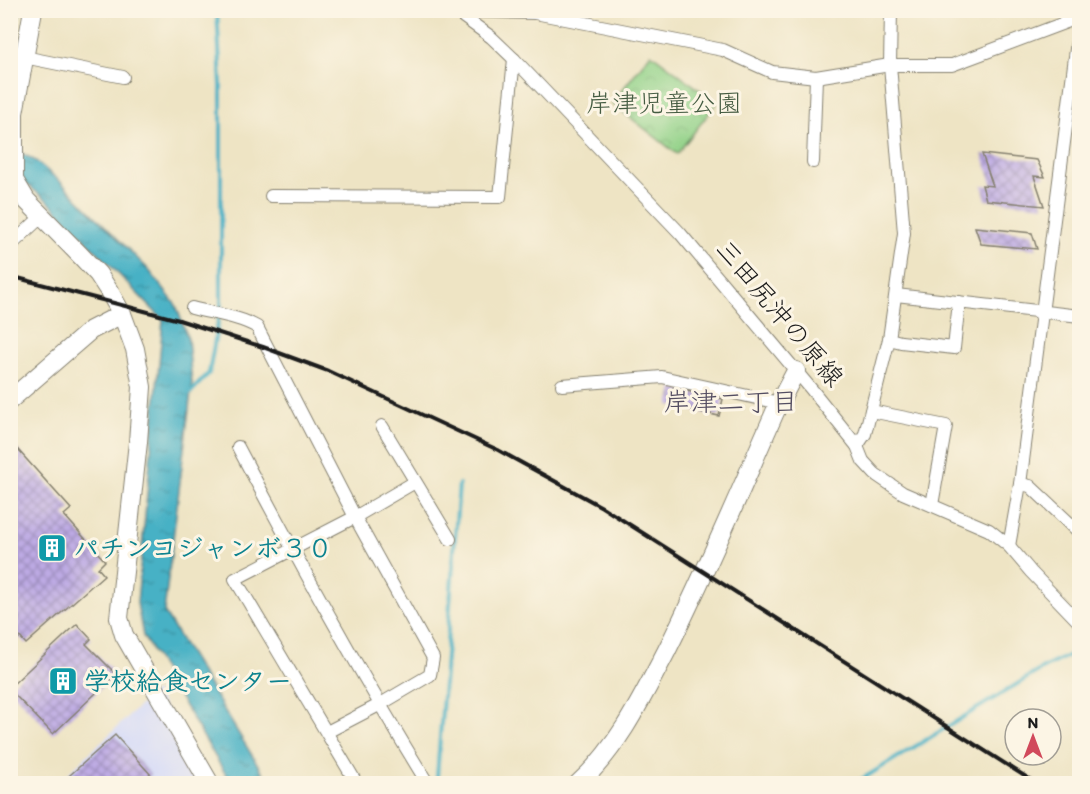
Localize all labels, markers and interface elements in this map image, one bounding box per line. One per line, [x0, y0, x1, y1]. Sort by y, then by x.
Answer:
park label: 岸津児童公園 [586, 87, 742, 119]
street label: 三田尻沖の原線 [709, 233, 851, 393]
district label: 岸津二丁目 [664, 385, 799, 418]
building icon: パチンコジャンボ３０ [36, 532, 68, 564]
place label: パチンコジャンボ３０ [73, 532, 333, 564]
building icon: 学校給食センター [47, 665, 79, 697]
place label: 学校給食センター [84, 665, 292, 697]
north arrow [1003, 707, 1063, 767]
text: N [1028, 713, 1038, 732]

